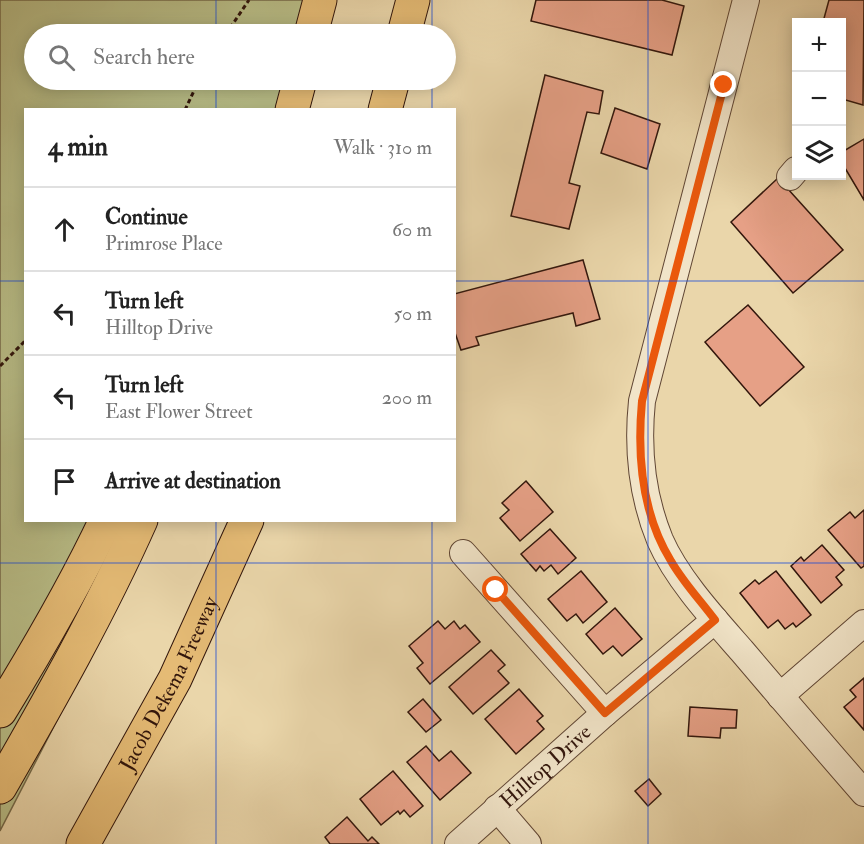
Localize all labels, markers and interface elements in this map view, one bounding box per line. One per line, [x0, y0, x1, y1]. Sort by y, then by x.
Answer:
map controls [792, 18, 846, 180]
button: + [792, 18, 846, 72]
search box [24, 24, 456, 90]
icon: search [45, 41, 78, 74]
text: Search here [93, 43, 195, 71]
route end [710, 71, 736, 97]
button: − [792, 72, 846, 126]
button: layers [792, 126, 846, 180]
text: 4 min [48, 131, 108, 163]
text: Walk · 310 m [333, 135, 432, 160]
text: Continue [105, 203, 188, 231]
icon: ahead [48, 213, 81, 246]
text: 60 m [392, 217, 432, 242]
text: Primrose Place [105, 231, 223, 256]
text: Turn left [105, 287, 184, 315]
icon: left [48, 297, 81, 330]
text: 50 m [393, 301, 432, 326]
text: Hilltop Drive [105, 315, 213, 340]
text: Turn left [105, 371, 184, 399]
icon: left [48, 381, 81, 414]
text: 200 m [382, 385, 432, 410]
text: East Flower Street [105, 399, 253, 424]
icon: arrive [48, 465, 81, 498]
text: Arrive at destination [105, 467, 281, 495]
route start [482, 576, 508, 602]
street label: Jacob Dekema Freeway [113, 591, 224, 776]
street label: Hilltop Drive [494, 718, 597, 814]

